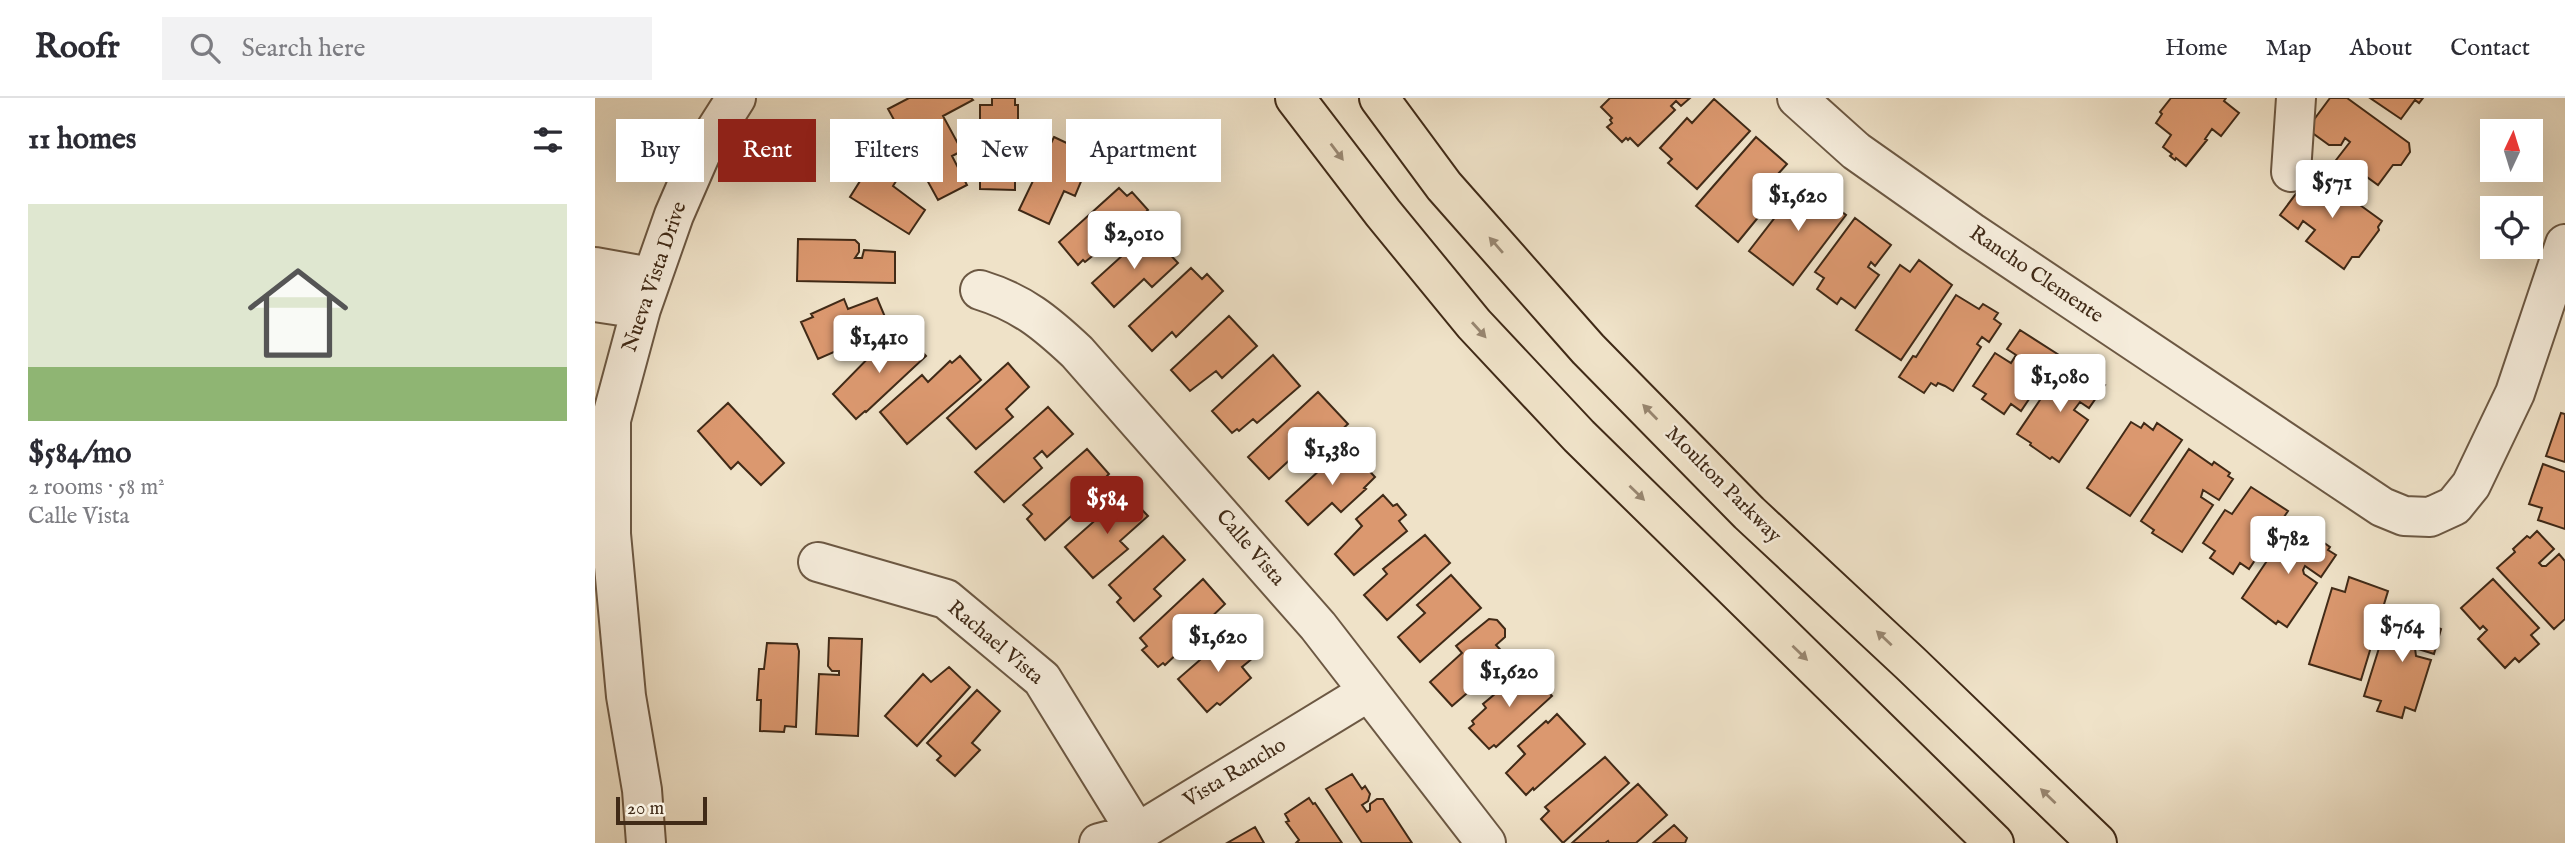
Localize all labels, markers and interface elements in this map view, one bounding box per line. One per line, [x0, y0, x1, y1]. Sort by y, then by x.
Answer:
search box [162, 17, 652, 80]
text: Roofr [35, 27, 120, 69]
icon: search [186, 29, 224, 67]
text: Search here [242, 32, 365, 65]
text: Home [2165, 33, 2228, 64]
text: Map [2266, 33, 2312, 64]
text: About [2350, 33, 2412, 64]
text: Contact [2450, 33, 2530, 64]
chip: Buy [616, 119, 704, 182]
chip: Rent [718, 119, 816, 182]
chip: Filters [830, 119, 943, 182]
chip: New [957, 119, 1052, 182]
chip: Apartment [1066, 119, 1221, 182]
north arrow [2480, 119, 2543, 182]
map controls [2480, 119, 2543, 259]
text: 11 homes [28, 121, 136, 159]
icon: filters [529, 121, 567, 159]
one-way arrow [1329, 143, 1343, 161]
pin: $571 [2291, 160, 2373, 220]
text: $571 [2312, 168, 2352, 197]
pin: $1,620 [1741, 174, 1855, 233]
text: $1,620 [1768, 181, 1828, 210]
button: locate [2480, 196, 2543, 259]
street label: Nueva Vista Drive [617, 198, 694, 356]
pin: $2,010 [1077, 212, 1191, 271]
text: $2,010 [1104, 219, 1164, 248]
street label: Rancho Clemente [1964, 220, 2109, 330]
one-way arrow [1489, 236, 1504, 253]
icon: home [235, 250, 361, 376]
pin: $1,410 [822, 316, 936, 375]
one-way arrow [1471, 321, 1487, 338]
text: $1,410 [849, 323, 909, 352]
pin: $1,080 [2003, 354, 2117, 414]
text: $1,080 [2030, 362, 2090, 391]
one-way arrow [1641, 404, 1658, 421]
street label: Moulton Parkway [1659, 421, 1788, 550]
pin: $1,380 [1275, 428, 1389, 487]
text: $584/mo [28, 435, 131, 473]
text: $1,380 [1304, 435, 1360, 464]
text: 2 rooms · 58 m² [28, 473, 165, 502]
pin: $584 [1066, 476, 1148, 536]
text: $584 [1086, 484, 1128, 513]
one-way arrow [1628, 485, 1645, 501]
text: Calle Vista [28, 502, 130, 531]
street label: Calle Vista [1209, 504, 1291, 593]
pin: $782 [2247, 517, 2329, 576]
text: $782 [2266, 524, 2310, 553]
street label: Rachael Vista [941, 595, 1049, 692]
pin: $764 [2361, 604, 2443, 664]
text: $764 [2380, 612, 2424, 641]
pin: $1,620 [1161, 614, 1275, 674]
text: $1,620 [1188, 622, 1248, 651]
one-way arrow [1876, 631, 1893, 647]
one-way arrow [1791, 644, 1808, 661]
pin: $1,620 [1452, 650, 1566, 709]
text: $1,620 [1479, 657, 1539, 686]
street label: Vista Rancho [1178, 732, 1291, 815]
one-way arrow [2040, 788, 2057, 804]
scale bar [616, 794, 707, 826]
text: 20 m [627, 797, 664, 821]

